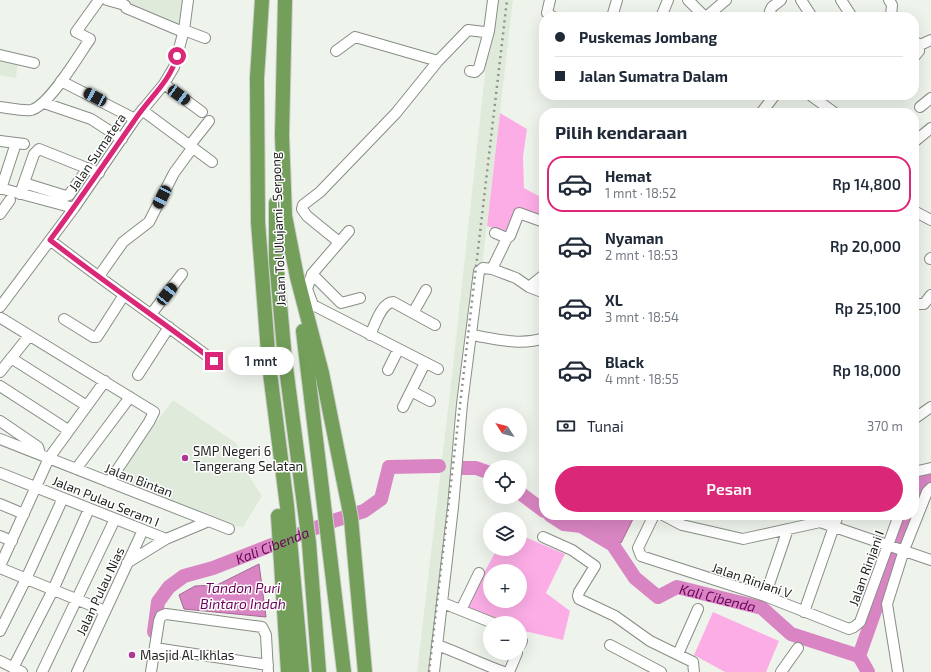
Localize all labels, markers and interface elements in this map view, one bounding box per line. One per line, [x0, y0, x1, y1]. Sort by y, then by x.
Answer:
text: Puskemas Jombang [579, 28, 717, 46]
route start [168, 47, 186, 65]
text: Jalan Sumatra Dalam [579, 67, 728, 85]
car [166, 83, 192, 107]
car [82, 86, 108, 108]
street label: Jalan Sumatera [65, 110, 129, 194]
text: Pilih kendaraan [555, 121, 687, 143]
street label: Jalan Tol Ulujami–Serpong [267, 152, 289, 306]
icon: car [557, 166, 593, 202]
text: Hemat [605, 167, 652, 185]
text: Rp 14,800 [832, 175, 901, 193]
car [151, 184, 173, 210]
text: 1 mnt · 18:52 [605, 185, 676, 201]
icon: car [557, 228, 593, 264]
text: Nyaman [605, 229, 664, 247]
text: Rp 20,000 [830, 237, 901, 255]
text: 2 mnt · 18:53 [605, 247, 678, 263]
car [155, 281, 179, 307]
icon: car [557, 290, 593, 326]
text: XL [605, 291, 623, 309]
text: Rp 25,100 [835, 299, 901, 317]
text: 3 mnt · 18:54 [605, 309, 679, 325]
callout: 1 mnt [228, 347, 294, 375]
route end [205, 352, 223, 370]
icon: car [557, 352, 593, 388]
text: 1 mnt [245, 353, 277, 369]
text: Black [605, 353, 644, 371]
text: Rp 18,000 [832, 361, 901, 379]
text: 4 mnt · 18:55 [605, 371, 679, 387]
north arrow [483, 408, 527, 452]
map controls [483, 408, 527, 660]
icon: cash [555, 415, 577, 437]
text: Tunai [587, 417, 624, 435]
text: 370 m [867, 418, 903, 434]
place label: SMP Negeri 6 Tangerang Selatan [193, 443, 303, 474]
marker: SMP Negeri 6 Tangerang Selatan [180, 453, 190, 463]
street label: Jalan Bintan [103, 460, 175, 500]
button: locate [483, 460, 527, 504]
button: Pesan [555, 466, 903, 512]
street label: Jalan Pulau Seram I [50, 472, 162, 530]
button: layers [483, 512, 527, 556]
water label: Kali Cibenda [233, 523, 311, 567]
street label: Jalan Rinjani I [845, 528, 887, 608]
street label: Jalan Pulau Nias [73, 544, 127, 638]
street label: Jalan Rinjani V [710, 559, 794, 601]
button: + [483, 564, 527, 608]
water label: Tandon Puri Bintaro Indah [200, 579, 286, 612]
water label: Kali Cibenda [678, 579, 758, 615]
button: − [483, 616, 527, 660]
place label: Masjid Al-Ikhlas [140, 647, 234, 663]
marker: Masjid Al-Ikhlas [127, 650, 137, 660]

